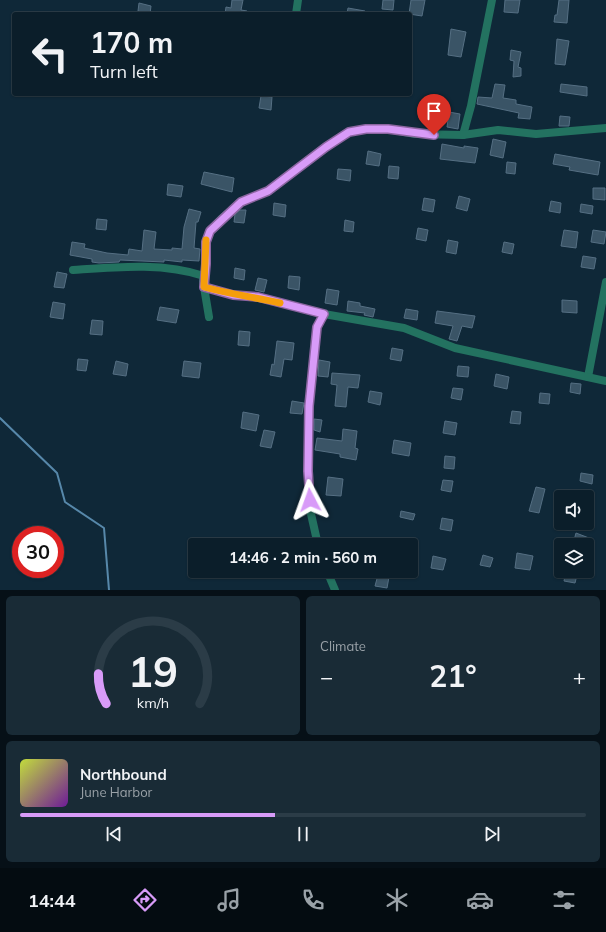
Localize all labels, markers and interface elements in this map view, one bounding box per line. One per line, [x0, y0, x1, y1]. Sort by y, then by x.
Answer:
text: 170 m [90, 25, 173, 60]
icon: left [24, 28, 76, 80]
text: Turn left [90, 60, 158, 83]
pin [417, 94, 451, 135]
icon: arrive [423, 100, 445, 122]
position arrow [289, 479, 331, 521]
map controls [554, 490, 594, 578]
button: sound [554, 490, 594, 530]
speed limit sign: 30 [12, 526, 64, 578]
button: layers [554, 538, 594, 578]
text: 14:46 · 2 min · 560 m [229, 548, 377, 567]
text: Climate [320, 638, 366, 654]
text: 19 [128, 644, 178, 696]
text: 21° [429, 657, 477, 695]
text: − [320, 663, 333, 691]
text: + [573, 663, 586, 691]
text: km/h [137, 693, 169, 711]
text: Northbound [80, 765, 167, 784]
text: June Harbor [80, 784, 152, 800]
icon: previous [103, 823, 125, 845]
icon: pause [292, 823, 314, 845]
icon: next [481, 823, 503, 845]
icon: directions [131, 886, 159, 914]
icon: music [215, 886, 243, 914]
icon: phone [299, 886, 327, 914]
icon: climate [383, 886, 411, 914]
icon: car [466, 886, 494, 914]
icon: filters [550, 886, 578, 914]
text: 14:44 [28, 889, 76, 912]

